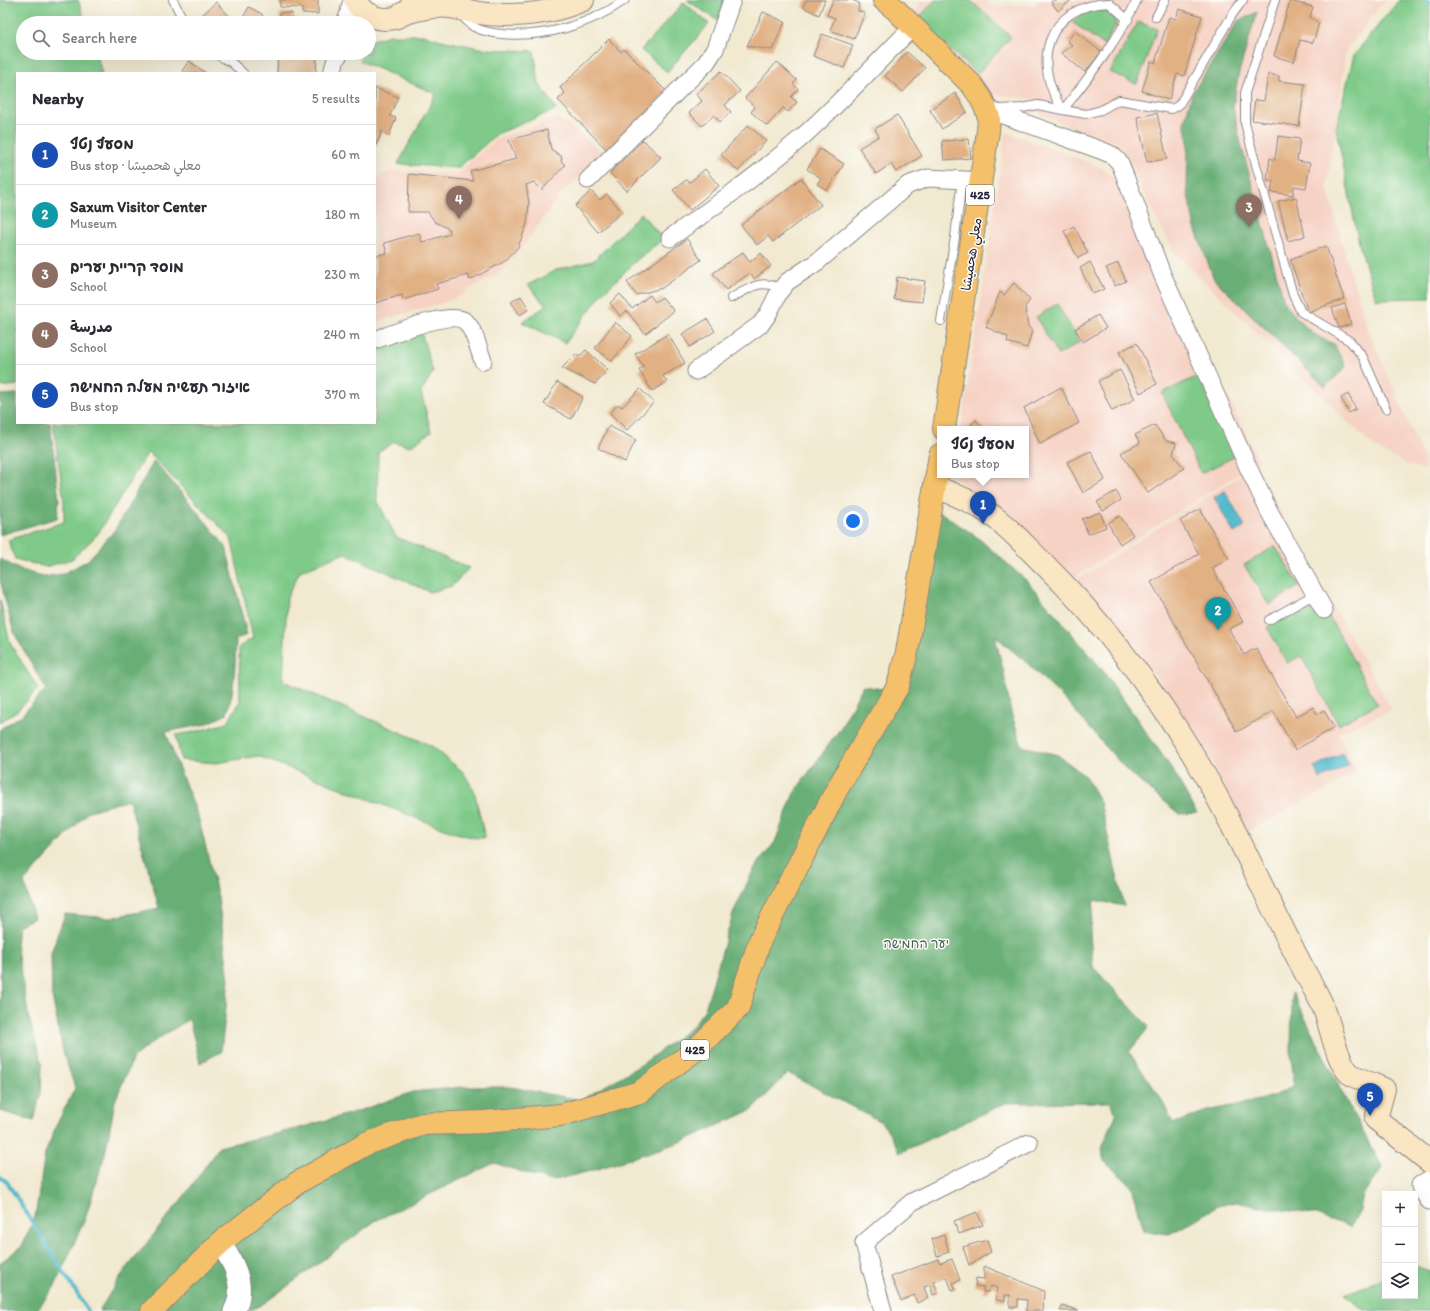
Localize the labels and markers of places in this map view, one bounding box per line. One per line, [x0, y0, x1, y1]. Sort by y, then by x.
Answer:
pin: 4 [446, 186, 472, 219]
pin: 3 [1236, 194, 1262, 227]
pin: 1 [970, 491, 996, 524]
pin: 2 [1205, 597, 1231, 630]
pin: 5 [1357, 1083, 1383, 1116]

